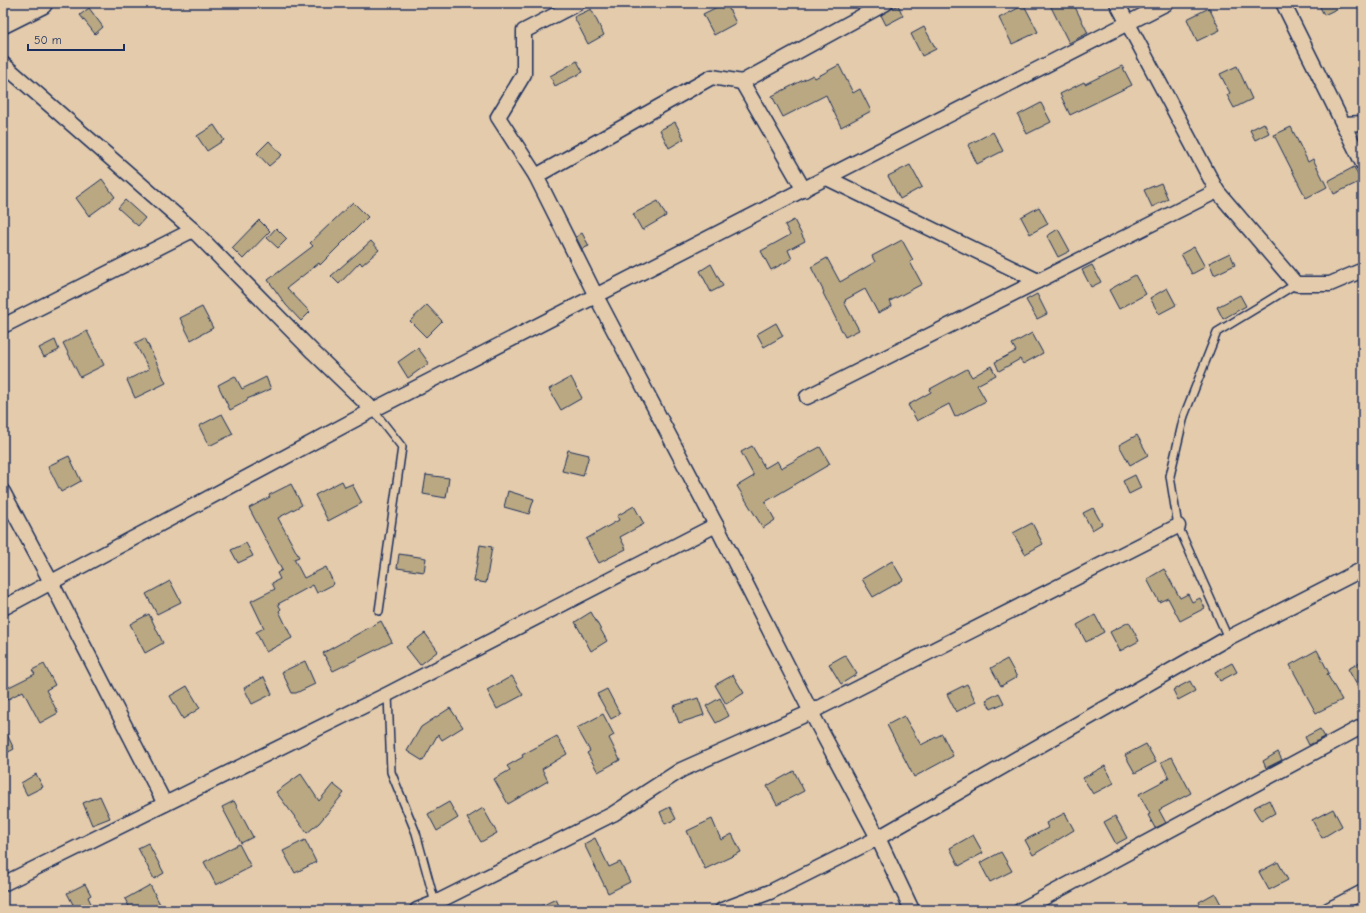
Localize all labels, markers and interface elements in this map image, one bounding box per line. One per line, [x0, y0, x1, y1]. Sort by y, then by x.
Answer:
scale bar [28, 26, 124, 52]
text: 50 m [34, 33, 62, 47]

